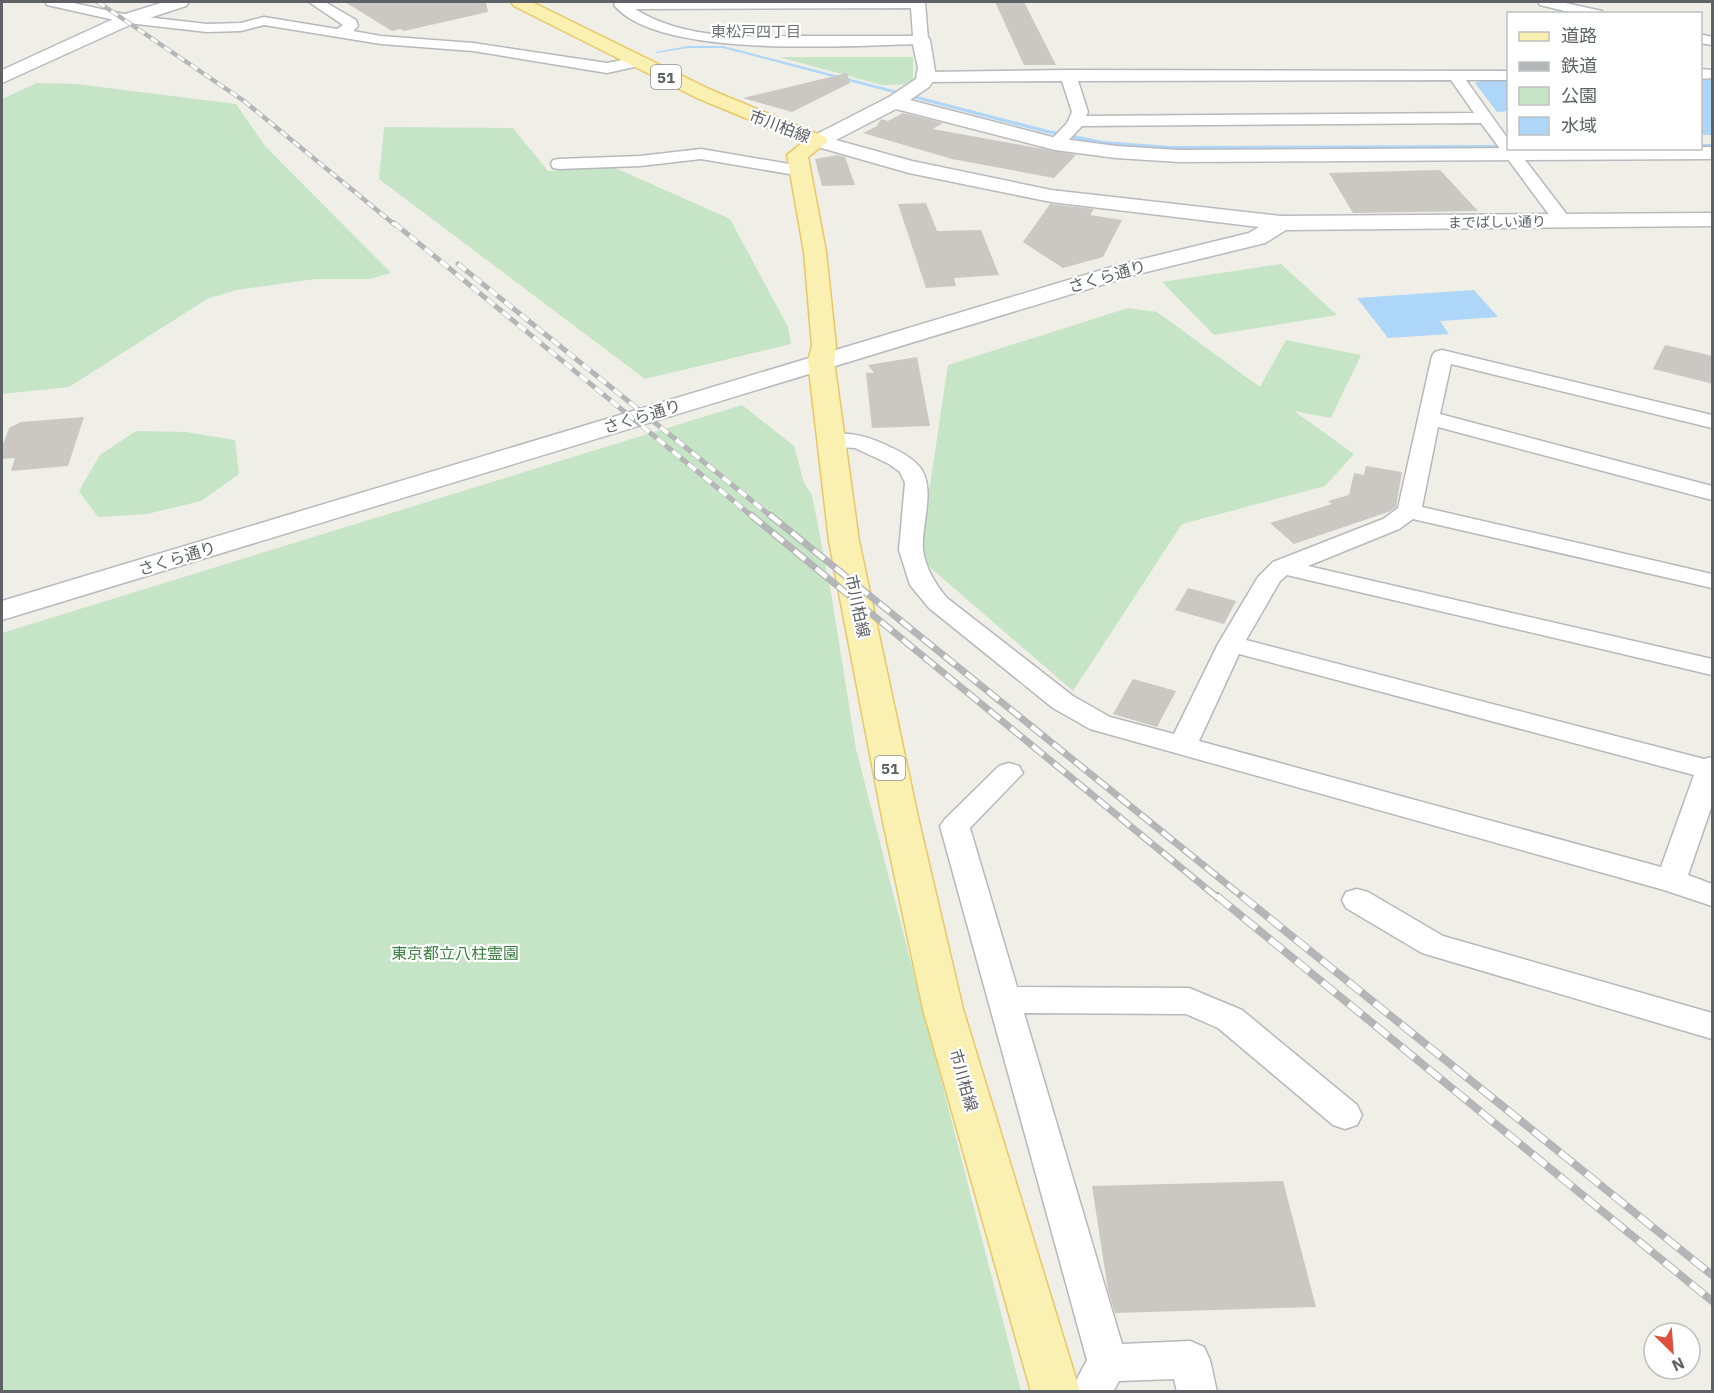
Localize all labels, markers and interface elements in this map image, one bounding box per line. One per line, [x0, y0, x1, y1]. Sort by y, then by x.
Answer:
legend [1507, 12, 1702, 150]
district label: 東松戸四丁目 [711, 22, 801, 41]
text: 道路 [1561, 24, 1597, 47]
text: 鉄道 [1561, 54, 1597, 77]
road number: 51 [651, 65, 681, 89]
text: 公園 [1561, 84, 1597, 107]
street label: 市川柏線 [747, 105, 813, 147]
text: 水域 [1561, 114, 1597, 137]
street label: までばしい通り [1448, 212, 1546, 232]
street label: さくら通り [1066, 255, 1148, 297]
street label: さくら通り [601, 395, 683, 437]
street label: さくら通り [136, 537, 218, 579]
street label: 市川柏線 [842, 573, 874, 639]
road number: 51 [875, 756, 905, 780]
park label: 東京都立八柱霊園 [391, 943, 519, 963]
street label: 市川柏線 [946, 1046, 982, 1114]
north arrow [1642, 1321, 1702, 1381]
text: N [1669, 1353, 1688, 1376]

